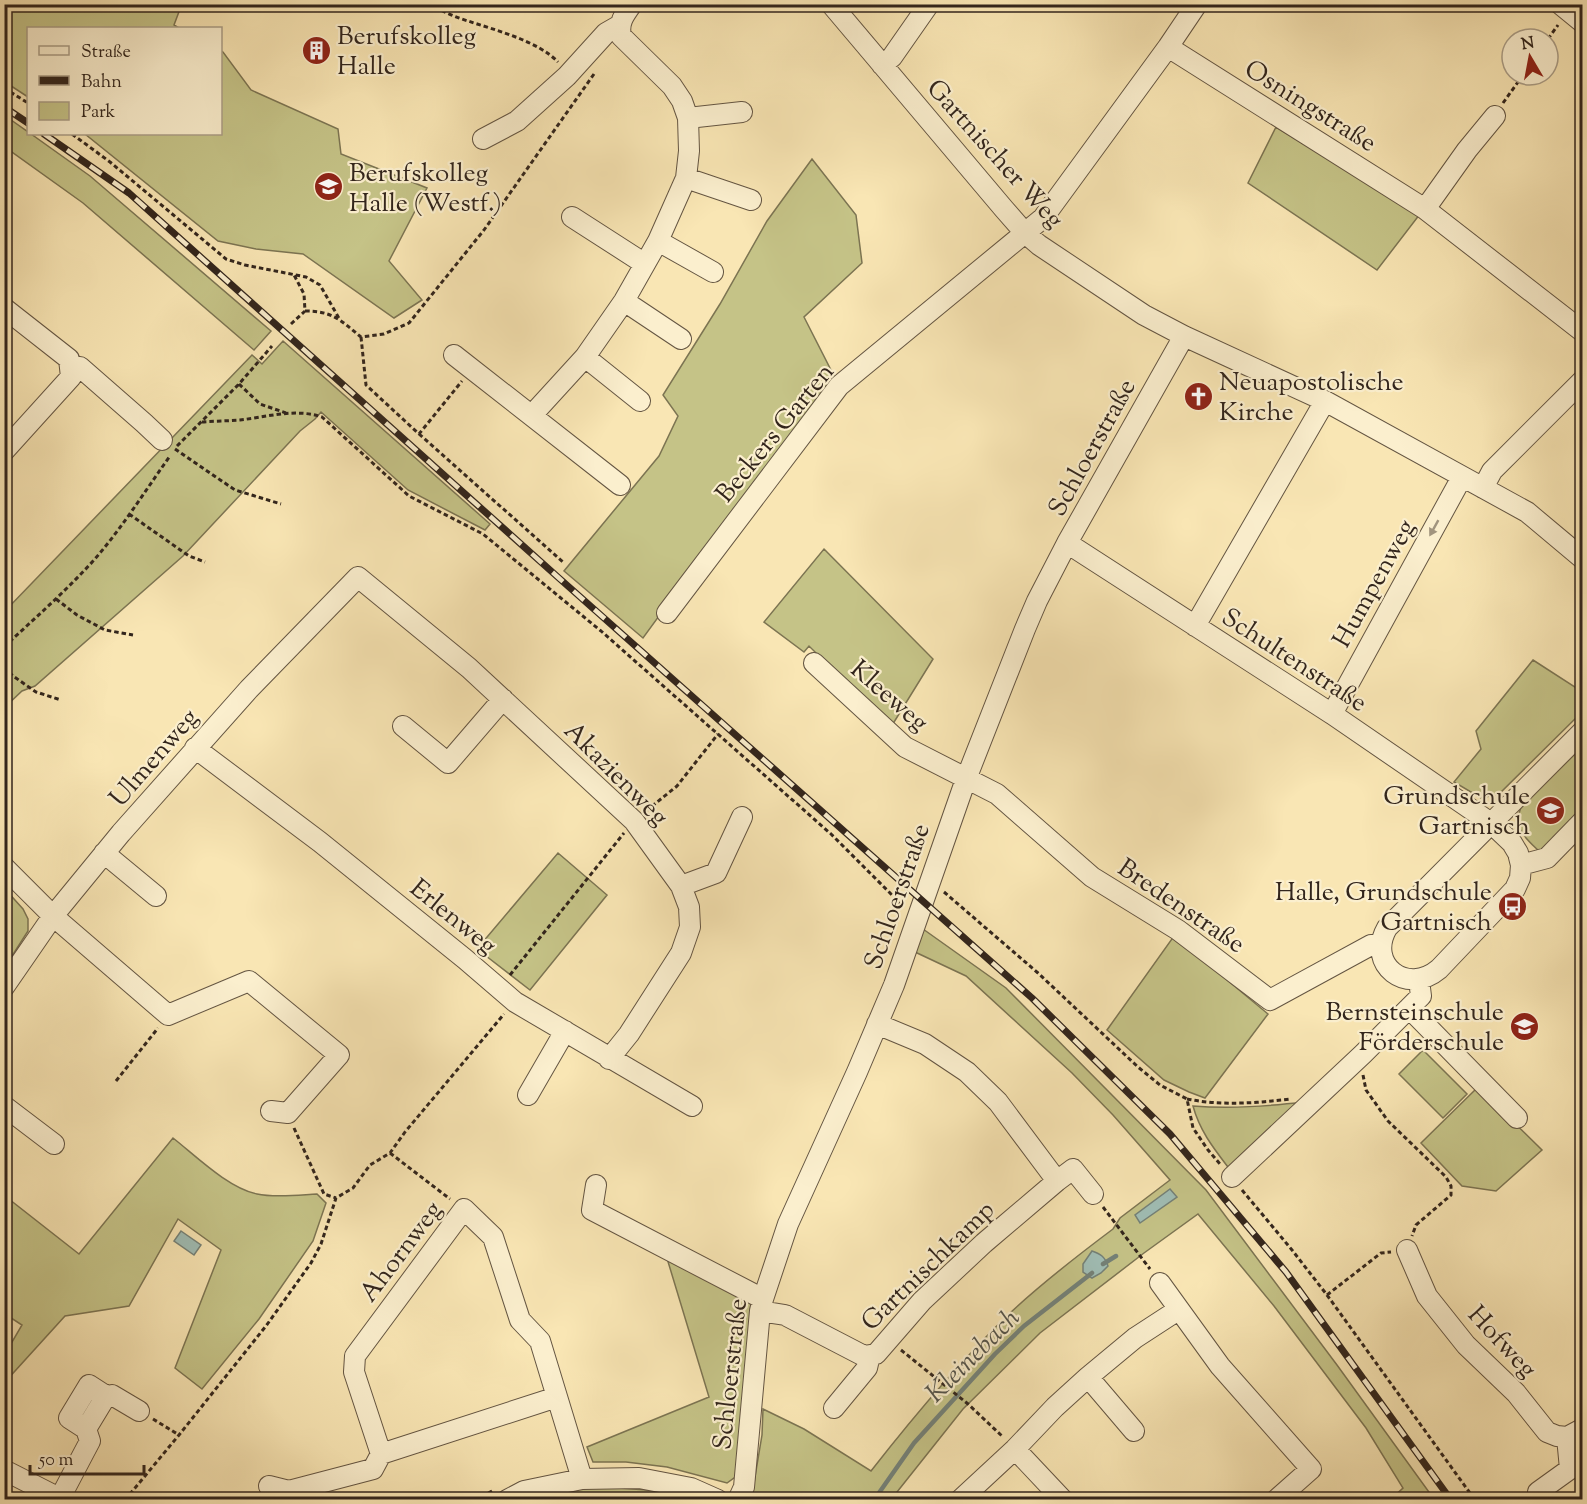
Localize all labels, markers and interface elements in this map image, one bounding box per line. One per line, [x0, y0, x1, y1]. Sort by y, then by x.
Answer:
place label: Berufskolleg Halle [337, 19, 476, 86]
legend [27, 27, 222, 135]
north arrow [1500, 27, 1560, 87]
text: N [1520, 32, 1536, 57]
building icon: Berufskolleg Halle [300, 34, 332, 66]
text: Straße [81, 40, 131, 66]
street label: Osningstraße [1236, 52, 1383, 162]
text: Bahn [81, 70, 122, 96]
street label: Gartnischer Weg [917, 72, 1071, 238]
text: Park [81, 100, 116, 126]
place label: Berufskolleg Halle (Westf.) [349, 156, 502, 223]
school or university icon: Berufskolleg Halle (Westf.) [312, 171, 344, 203]
street label: Beckers Garten [708, 356, 844, 511]
place label: Neuapostolische Kirche [1219, 365, 1404, 432]
street label: Schloerstraße [1040, 373, 1146, 524]
church icon: Neuapostolische Kirche [1182, 380, 1214, 412]
street label: Humpenweg [1325, 513, 1426, 655]
one-way arrow [1429, 520, 1439, 537]
street label: Schultenstraße [1213, 600, 1374, 722]
street label: Kleeweg [841, 652, 936, 741]
street label: Ulmenweg [102, 701, 208, 816]
street label: Akazienweg [555, 714, 676, 835]
place label: Grundschule Gartnisch [1383, 779, 1530, 846]
school or university icon: Grundschule Gartnisch [1535, 794, 1567, 826]
street label: Schloerstraße [856, 819, 941, 975]
street label: Bredenstraße [1109, 851, 1252, 963]
street label: Erlenweg [401, 871, 504, 965]
place label: Halle, Grundschule Gartnisch [1275, 875, 1492, 942]
bus stop icon: Halle, Grundschule Gartnisch [1497, 890, 1529, 922]
place label: Bernsteinschule Förderschule [1325, 995, 1504, 1062]
school or university icon: Bernsteinschule Förderschule [1509, 1010, 1541, 1042]
street label: Gartnischkamp [854, 1193, 1004, 1340]
street label: Ahornweg [352, 1194, 452, 1311]
street label: Schloerstraße [705, 1297, 758, 1452]
street label: Hofweg [1458, 1298, 1544, 1387]
water label: Kleinebach [918, 1301, 1030, 1413]
scale bar [30, 1438, 144, 1476]
text: 50 m [38, 1448, 74, 1474]

